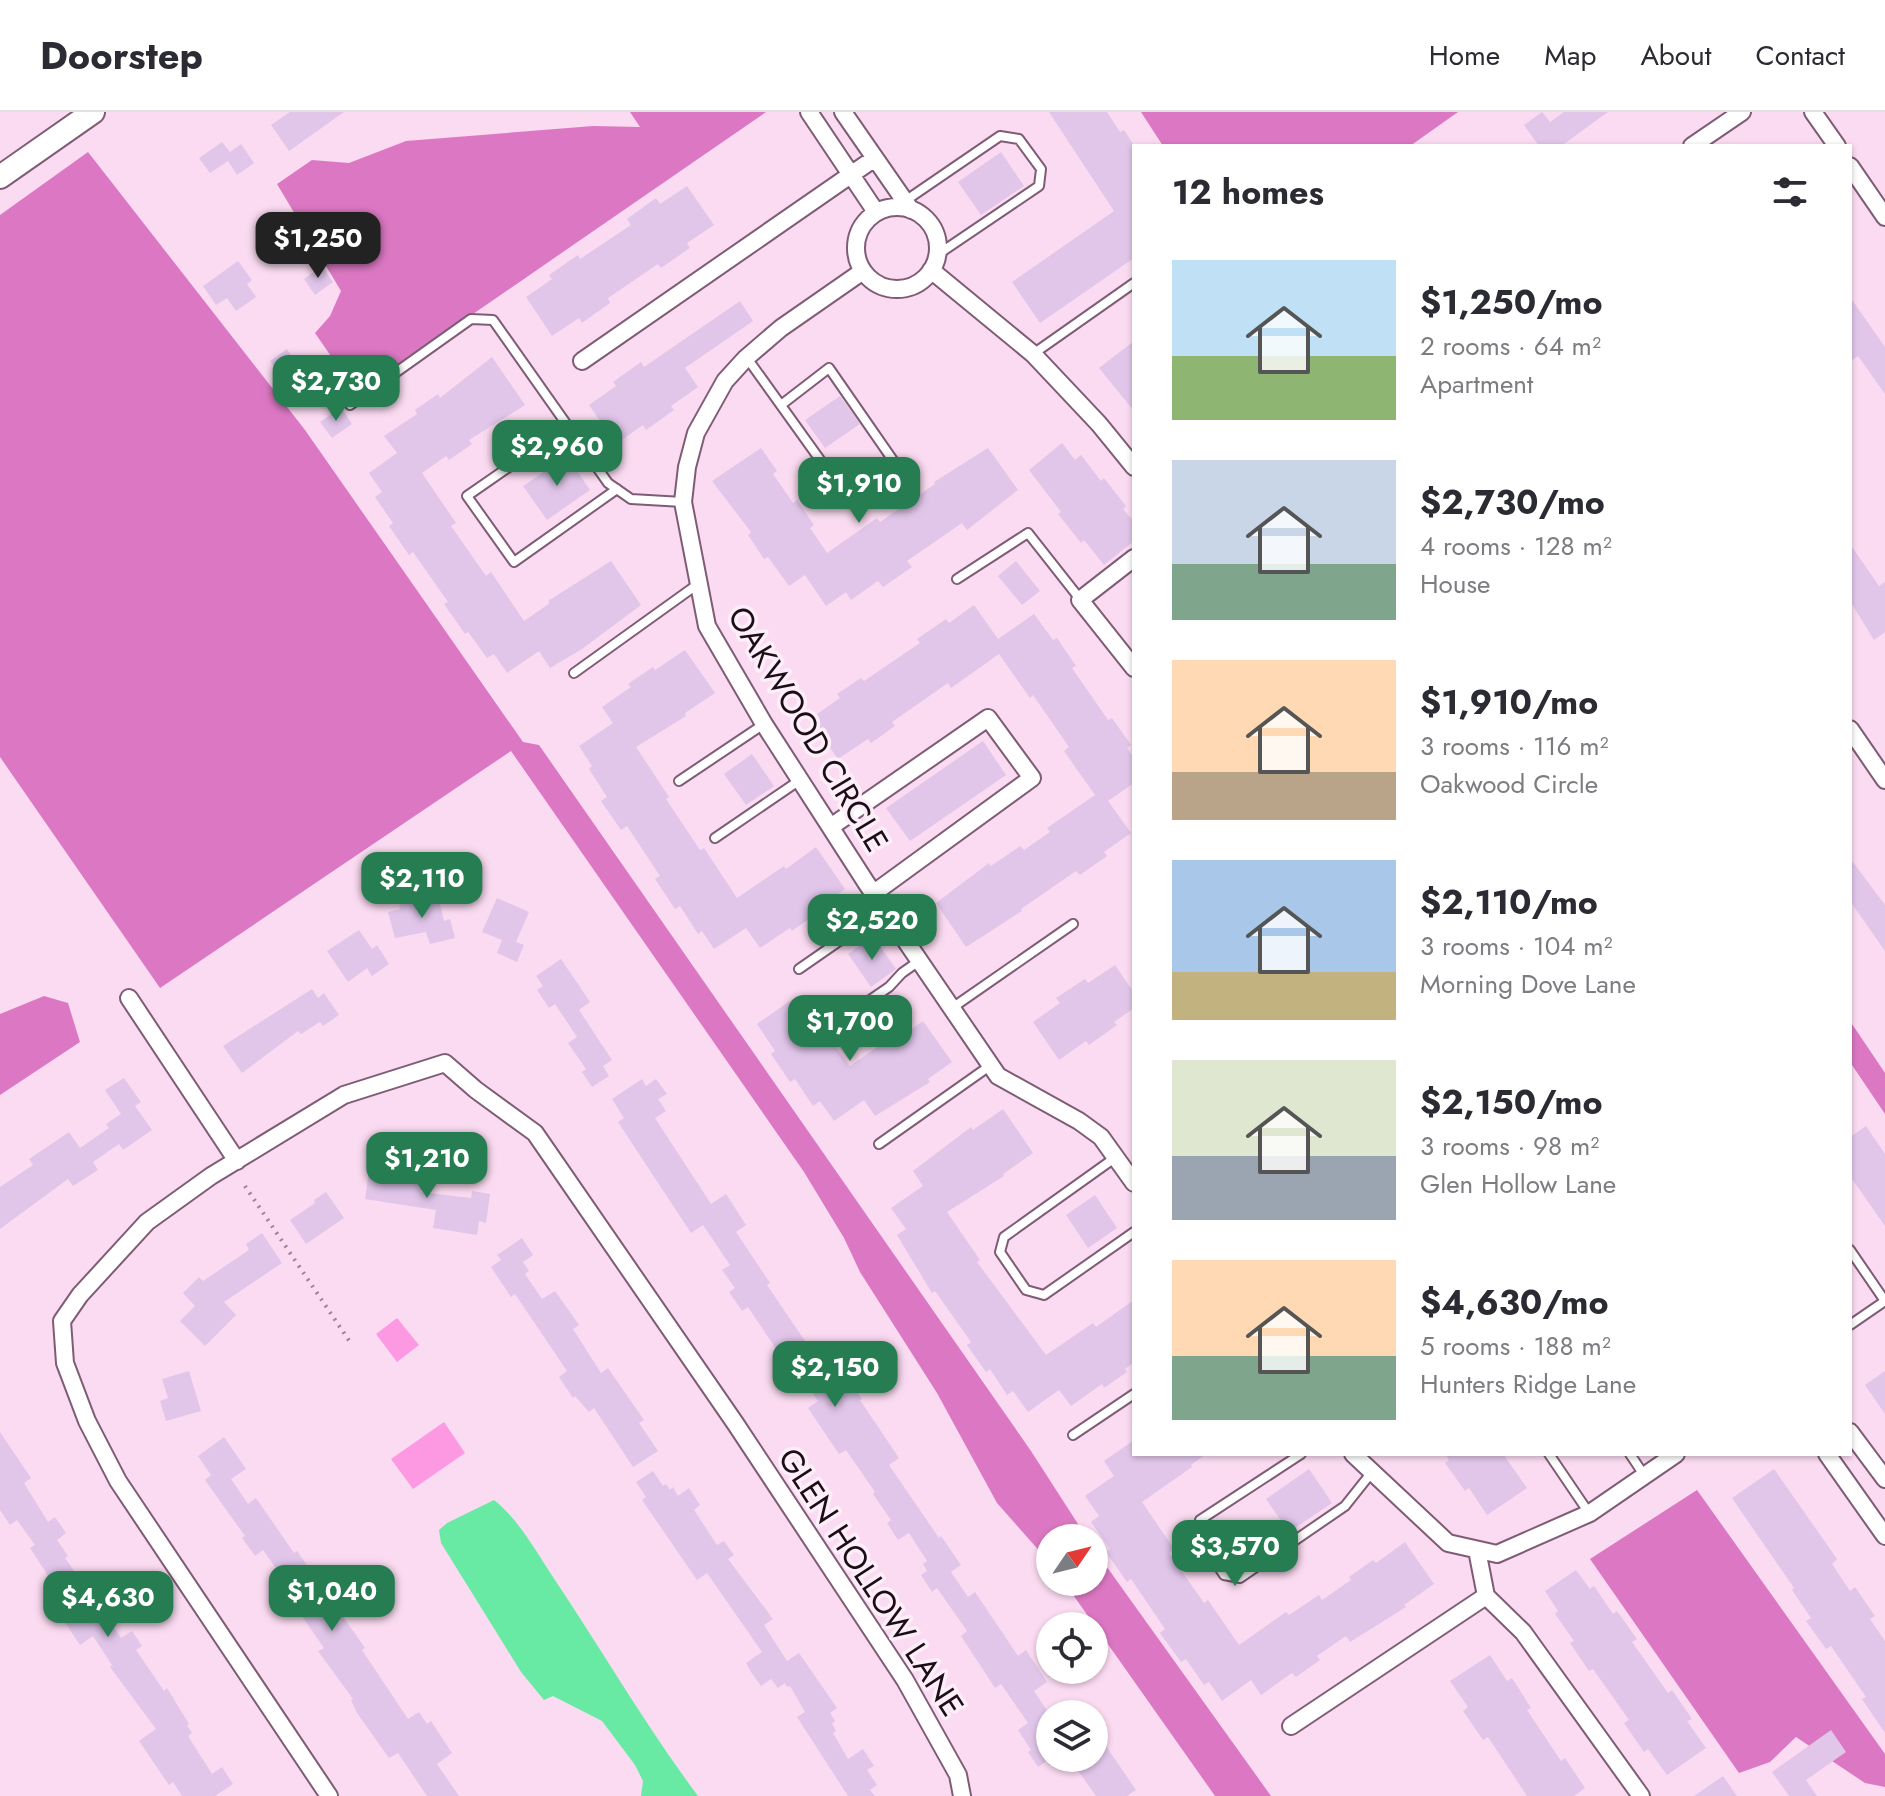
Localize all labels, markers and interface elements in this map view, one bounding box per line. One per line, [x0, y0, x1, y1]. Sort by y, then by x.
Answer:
text: Doorstep [40, 28, 203, 83]
text: Home [1429, 35, 1500, 76]
text: Map [1544, 35, 1596, 76]
text: About [1640, 35, 1712, 76]
text: Contact [1756, 35, 1845, 76]
text: 12 homes [1172, 168, 1324, 217]
icon: filters [1768, 170, 1812, 214]
pin: $1,250 [253, 212, 383, 280]
text: $1,250 [274, 219, 362, 257]
text: $1,250/mo [1420, 278, 1602, 327]
icon: home [1236, 292, 1332, 388]
text: 2 rooms · 64 m² [1420, 327, 1601, 365]
pin: $2,730 [271, 355, 401, 423]
text: $2,730 [291, 362, 381, 400]
text: Apartment [1420, 365, 1533, 403]
pin: $2,960 [492, 420, 622, 488]
text: $2,960 [510, 427, 604, 465]
pin: $1,910 [794, 457, 924, 525]
text: $1,910 [816, 464, 902, 502]
text: $2,730/mo [1420, 478, 1605, 527]
icon: home [1236, 492, 1332, 588]
text: 4 rooms · 128 m² [1420, 527, 1612, 565]
text: House [1420, 565, 1490, 603]
street label: OAKWOOD CIRCLE [716, 597, 900, 861]
text: $1,910/mo [1420, 678, 1598, 727]
icon: home [1236, 692, 1332, 788]
text: 3 rooms · 116 m² [1420, 727, 1609, 765]
text: Oakwood Circle [1420, 765, 1598, 803]
pin: $2,110 [357, 852, 487, 920]
text: $2,110 [379, 859, 465, 897]
text: $2,110/mo [1420, 878, 1598, 927]
icon: home [1236, 892, 1332, 988]
pin: $2,520 [807, 894, 937, 962]
text: $2,520 [826, 901, 918, 939]
text: 3 rooms · 104 m² [1420, 927, 1613, 965]
text: Morning Dove Lane [1420, 965, 1636, 1003]
pin: $1,700 [785, 995, 915, 1063]
text: $1,700 [806, 1002, 894, 1040]
text: $2,150/mo [1420, 1078, 1602, 1127]
icon: home [1236, 1092, 1332, 1188]
text: 3 rooms · 98 m² [1420, 1127, 1599, 1165]
pin: $1,210 [362, 1132, 492, 1200]
text: $1,210 [384, 1139, 470, 1177]
text: Glen Hollow Lane [1420, 1165, 1616, 1203]
text: $4,630/mo [1420, 1278, 1609, 1327]
icon: home [1236, 1292, 1332, 1388]
text: 5 rooms · 188 m² [1420, 1327, 1611, 1365]
pin: $2,150 [770, 1341, 900, 1409]
text: $2,150 [791, 1348, 879, 1386]
text: Hunters Ridge Lane [1420, 1365, 1636, 1403]
street label: GLEN HOLLOW LANE [767, 1439, 975, 1725]
pin: $3,570 [1170, 1520, 1300, 1588]
north arrow [1036, 1524, 1108, 1596]
map controls [1036, 1524, 1108, 1772]
text: $3,570 [1190, 1527, 1280, 1565]
pin: $1,040 [267, 1565, 397, 1633]
pin: $4,630 [43, 1571, 173, 1639]
text: $1,040 [287, 1572, 377, 1610]
text: $4,630 [61, 1578, 155, 1616]
button: locate [1036, 1612, 1108, 1684]
button: layers [1036, 1700, 1108, 1772]

